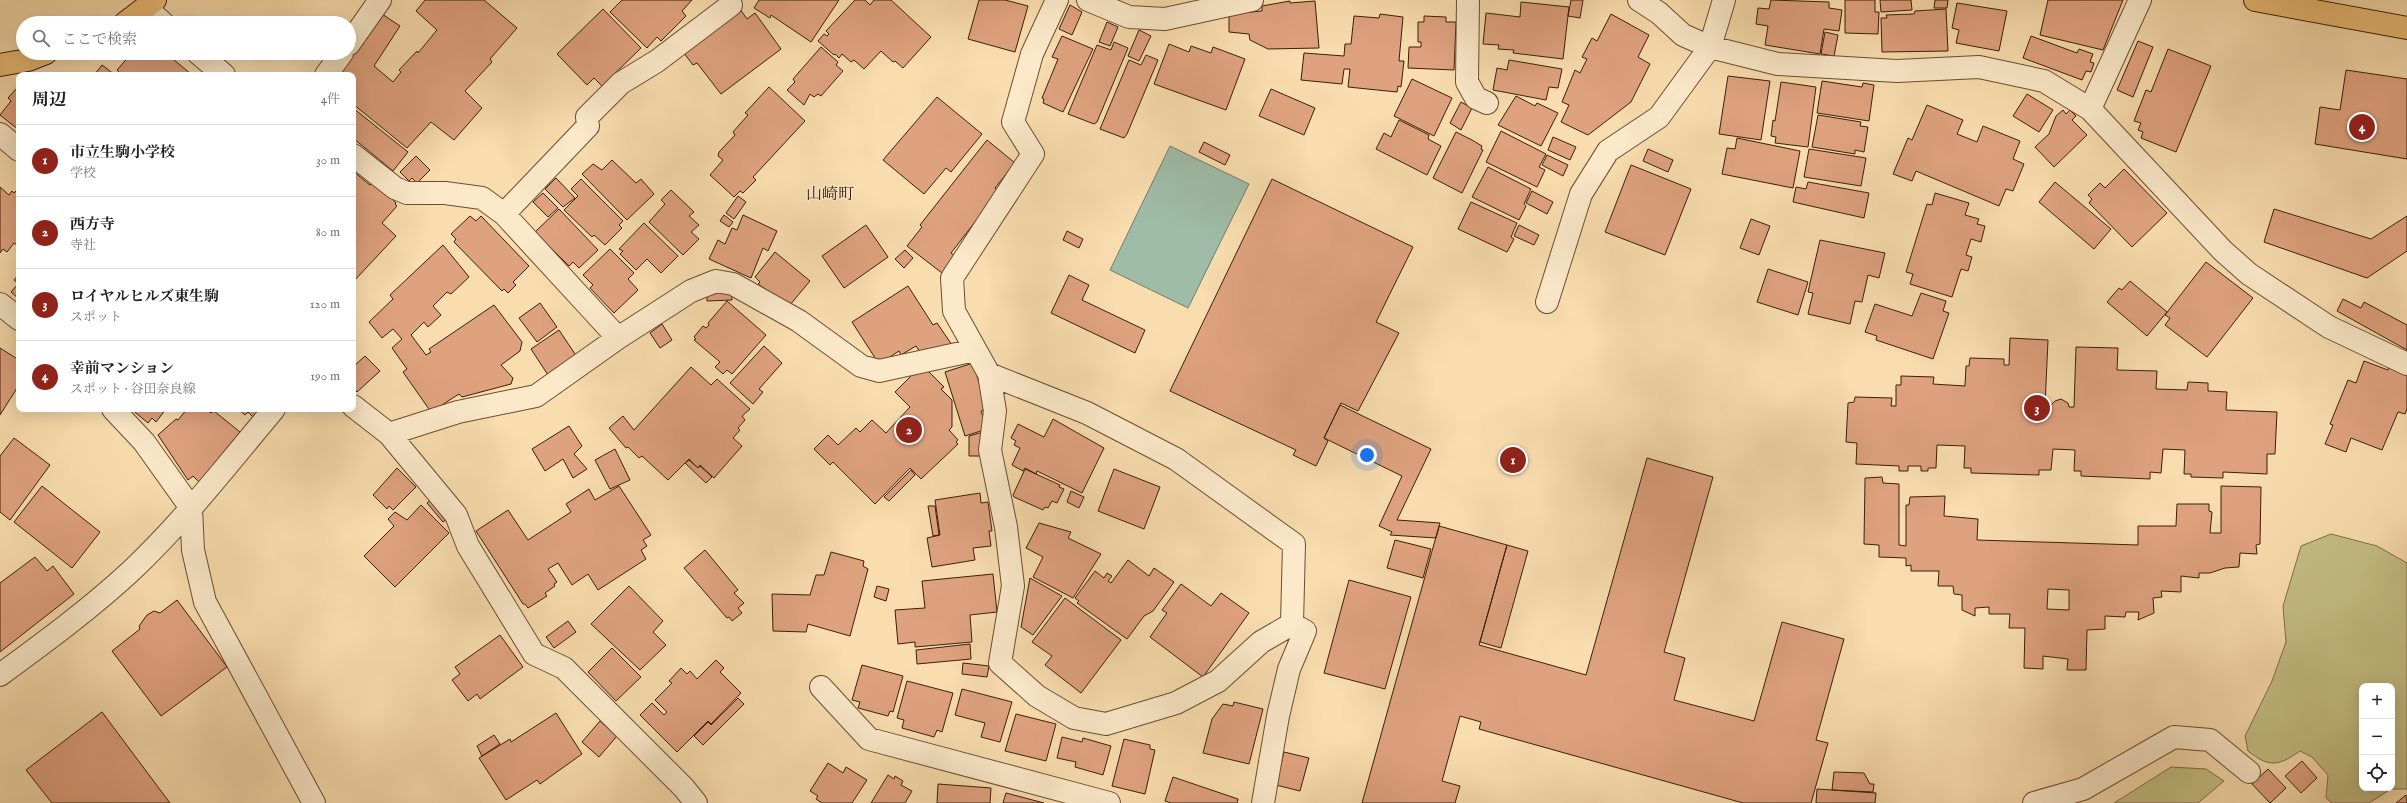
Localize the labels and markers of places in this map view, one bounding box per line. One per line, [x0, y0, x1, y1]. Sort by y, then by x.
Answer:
pin: 4 [2349, 112, 2375, 142]
pin: 3 [2024, 393, 2050, 423]
pin: 2 [896, 415, 922, 445]
pin: 1 [1500, 445, 1526, 475]

